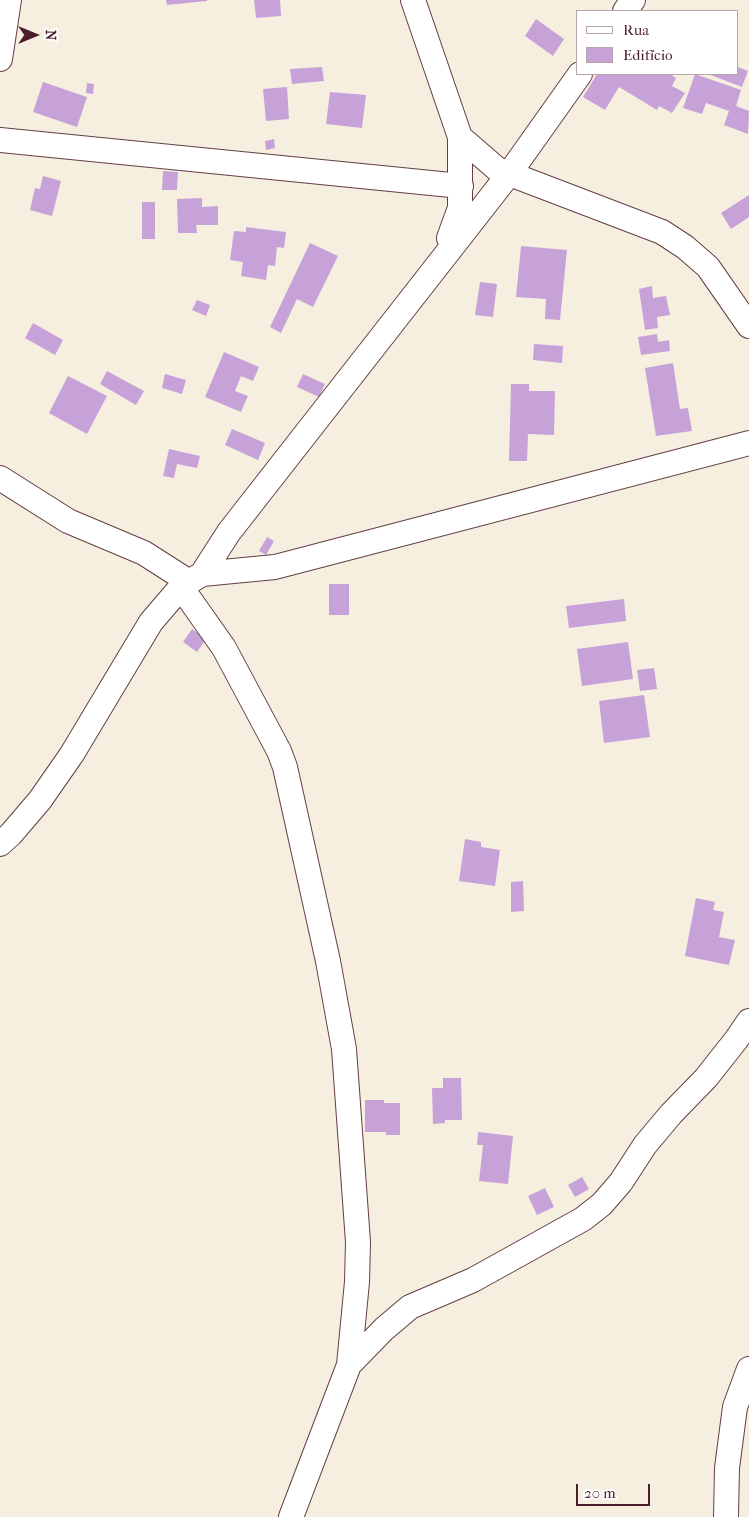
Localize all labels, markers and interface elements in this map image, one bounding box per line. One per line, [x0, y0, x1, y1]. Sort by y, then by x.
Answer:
north arrow [10, 10, 60, 60]
legend [576, 10, 739, 75]
text: Rua [623, 21, 649, 39]
text: N [42, 30, 59, 40]
text: Edifício [623, 46, 673, 64]
scale bar [579, 1474, 653, 1506]
text: 20 m [584, 1484, 616, 1502]

